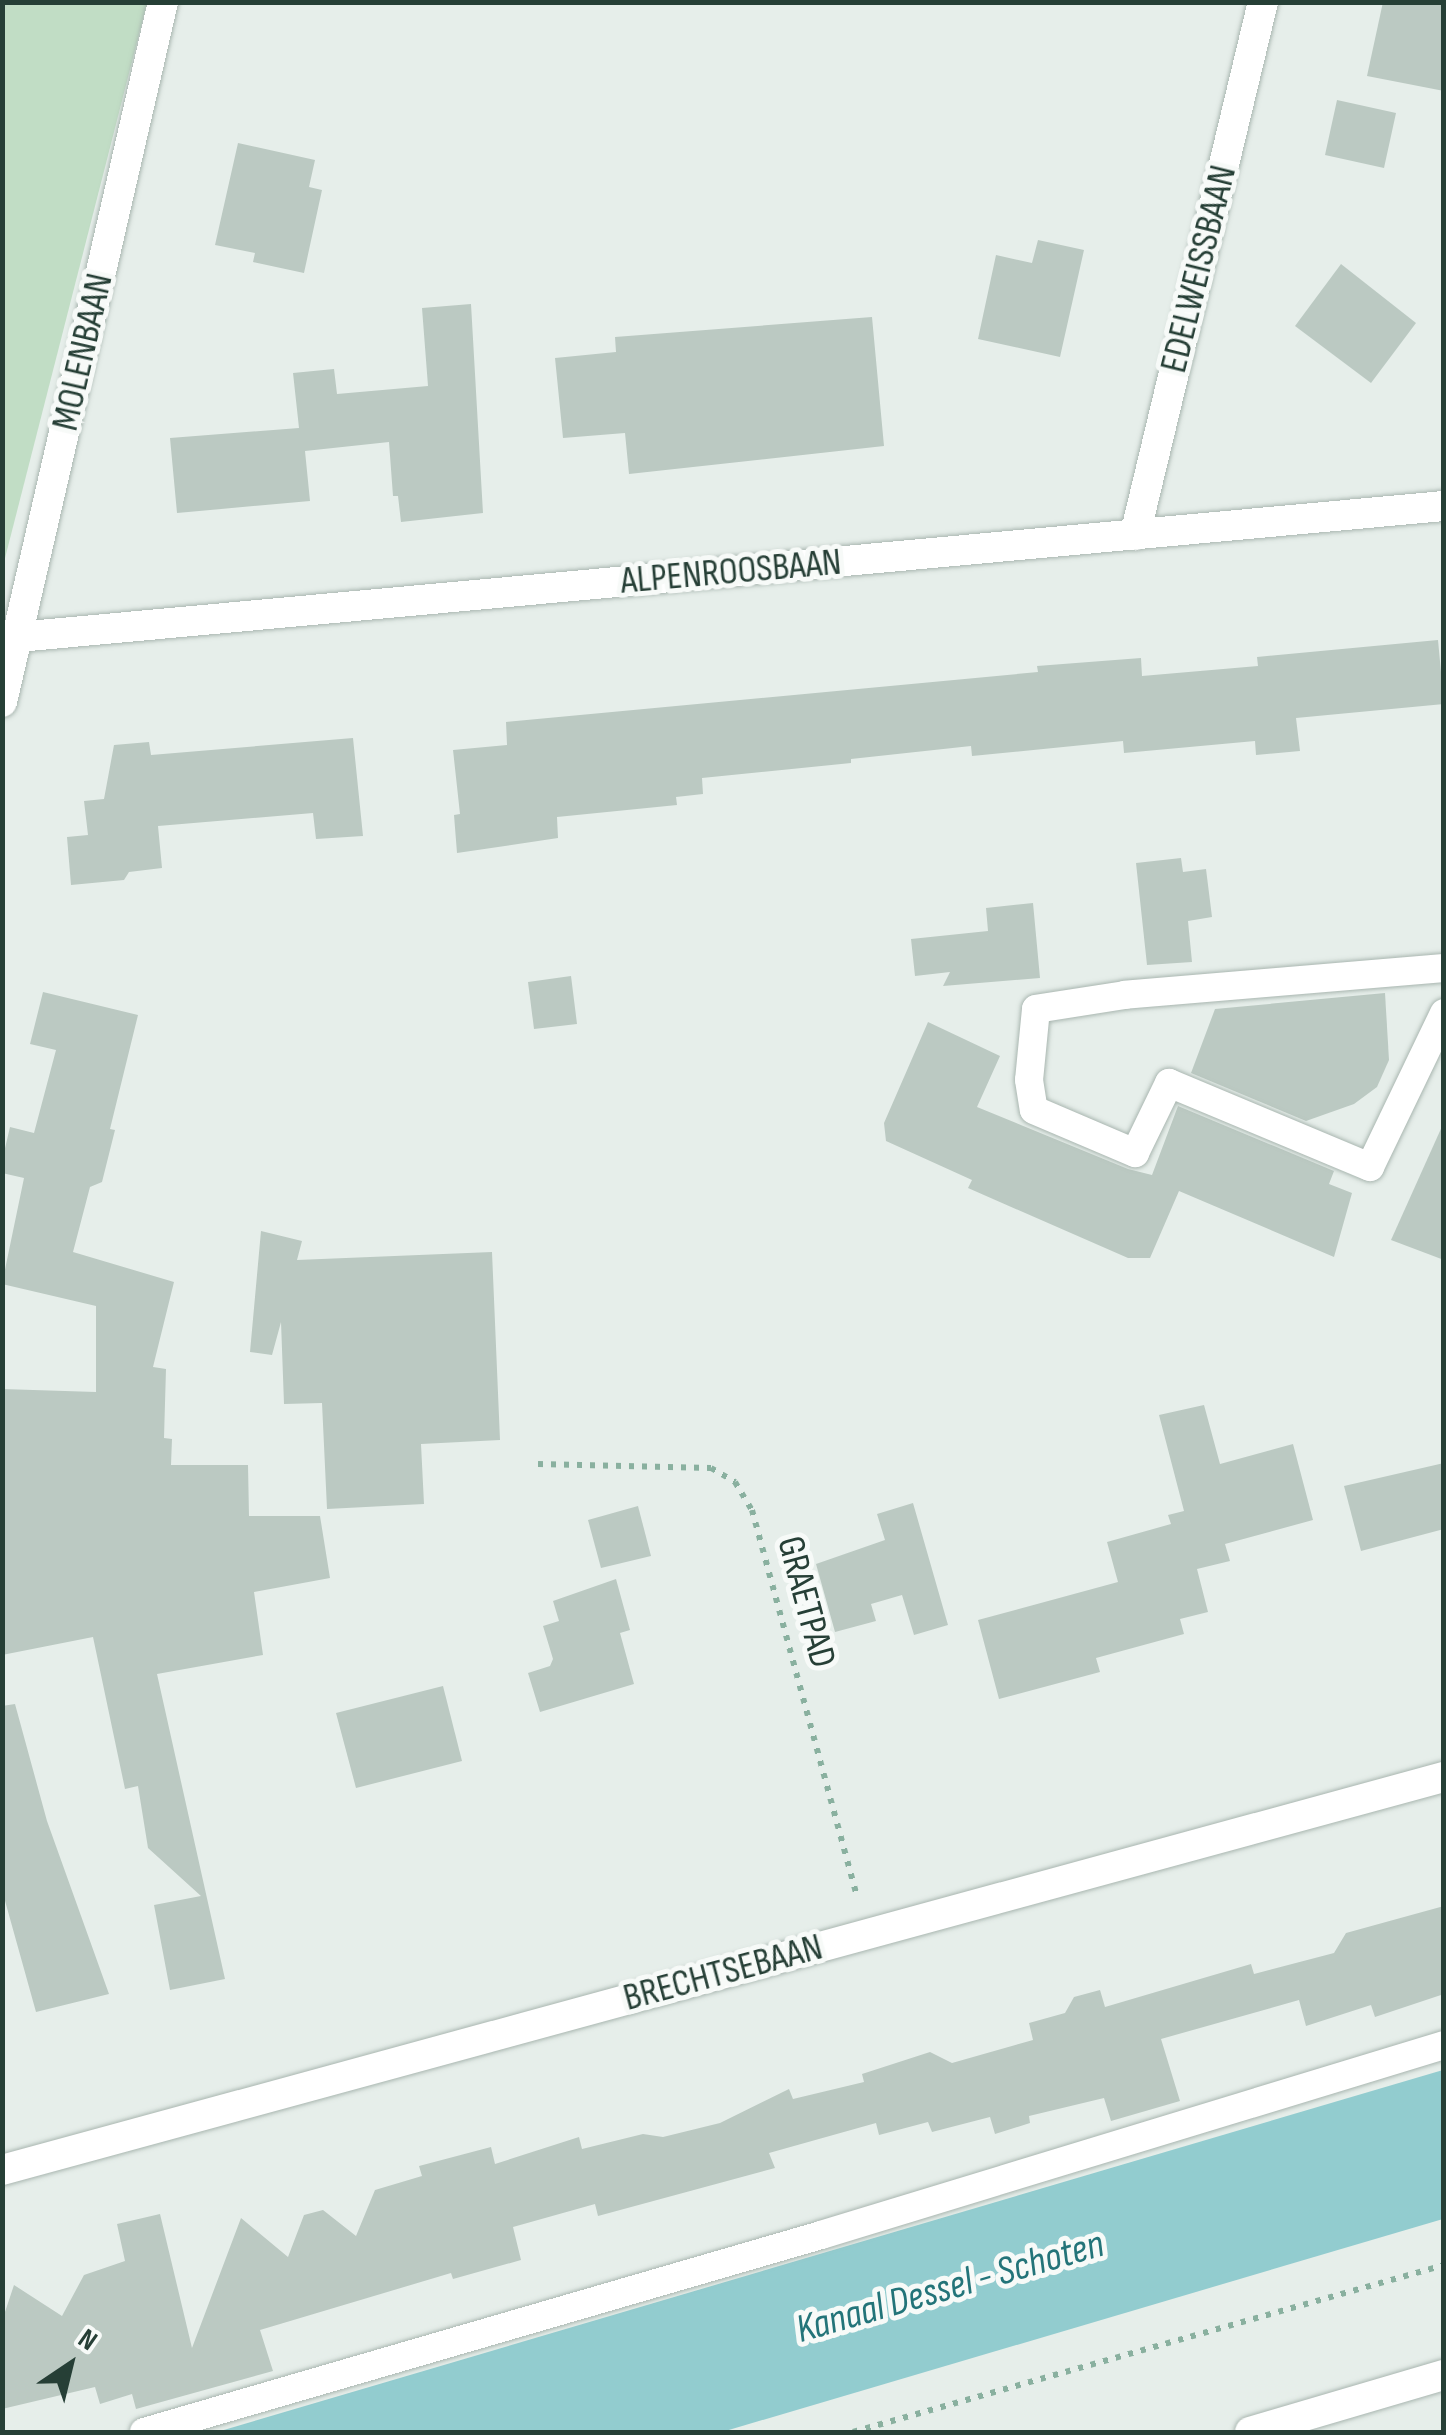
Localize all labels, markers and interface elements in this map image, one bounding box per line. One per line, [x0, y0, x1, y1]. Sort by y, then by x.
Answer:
street label: EDELWEISSBAAN [1151, 161, 1247, 377]
street label: MOLENBAAN [43, 269, 123, 435]
street label: ALPENROOSBAAN [619, 540, 843, 604]
street label: GRAETPAD [767, 1531, 845, 1673]
street label: BRECHTSEBAAN [619, 1925, 827, 2021]
water label: Kanaal Dessel - Schoten [791, 2220, 1109, 2354]
north arrow [20, 2315, 120, 2415]
text: N [72, 2322, 103, 2358]

